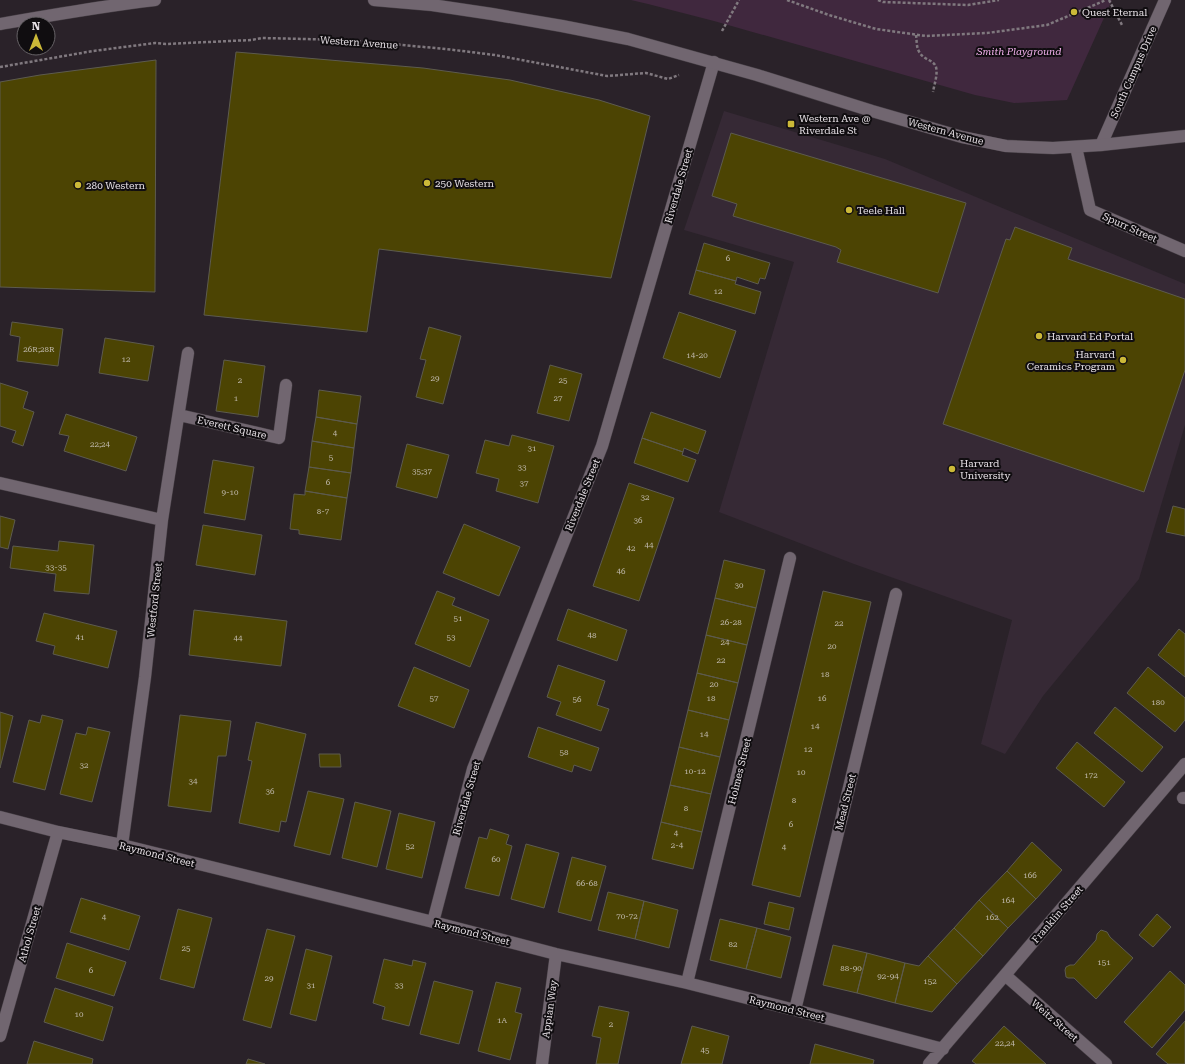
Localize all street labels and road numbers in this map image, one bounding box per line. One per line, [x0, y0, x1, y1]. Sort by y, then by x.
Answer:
street label: South Campus Drive [1108, 24, 1159, 120]
street label: Western Avenue [320, 34, 399, 51]
street label: Western Avenue [907, 116, 985, 147]
street label: Riverdale Street [663, 147, 694, 225]
street label: Spurr Street [1101, 211, 1159, 244]
street label: Everett Square [196, 414, 268, 441]
street label: Riverdale Street [563, 457, 602, 533]
street label: Westford Street [145, 562, 164, 638]
street label: Holmes Street [726, 737, 753, 805]
street label: Riverdale Street [451, 759, 482, 837]
street label: Mead Street [833, 772, 858, 831]
street label: Raymond Street [118, 840, 196, 869]
street label: Franklin Street [1030, 883, 1085, 945]
street label: Athol Street [16, 905, 43, 963]
street label: Raymond Street [433, 918, 511, 947]
street label: Appian Way [540, 979, 559, 1039]
street label: Raymond Street [748, 994, 826, 1023]
street label: Weitz Street [1029, 997, 1080, 1044]

